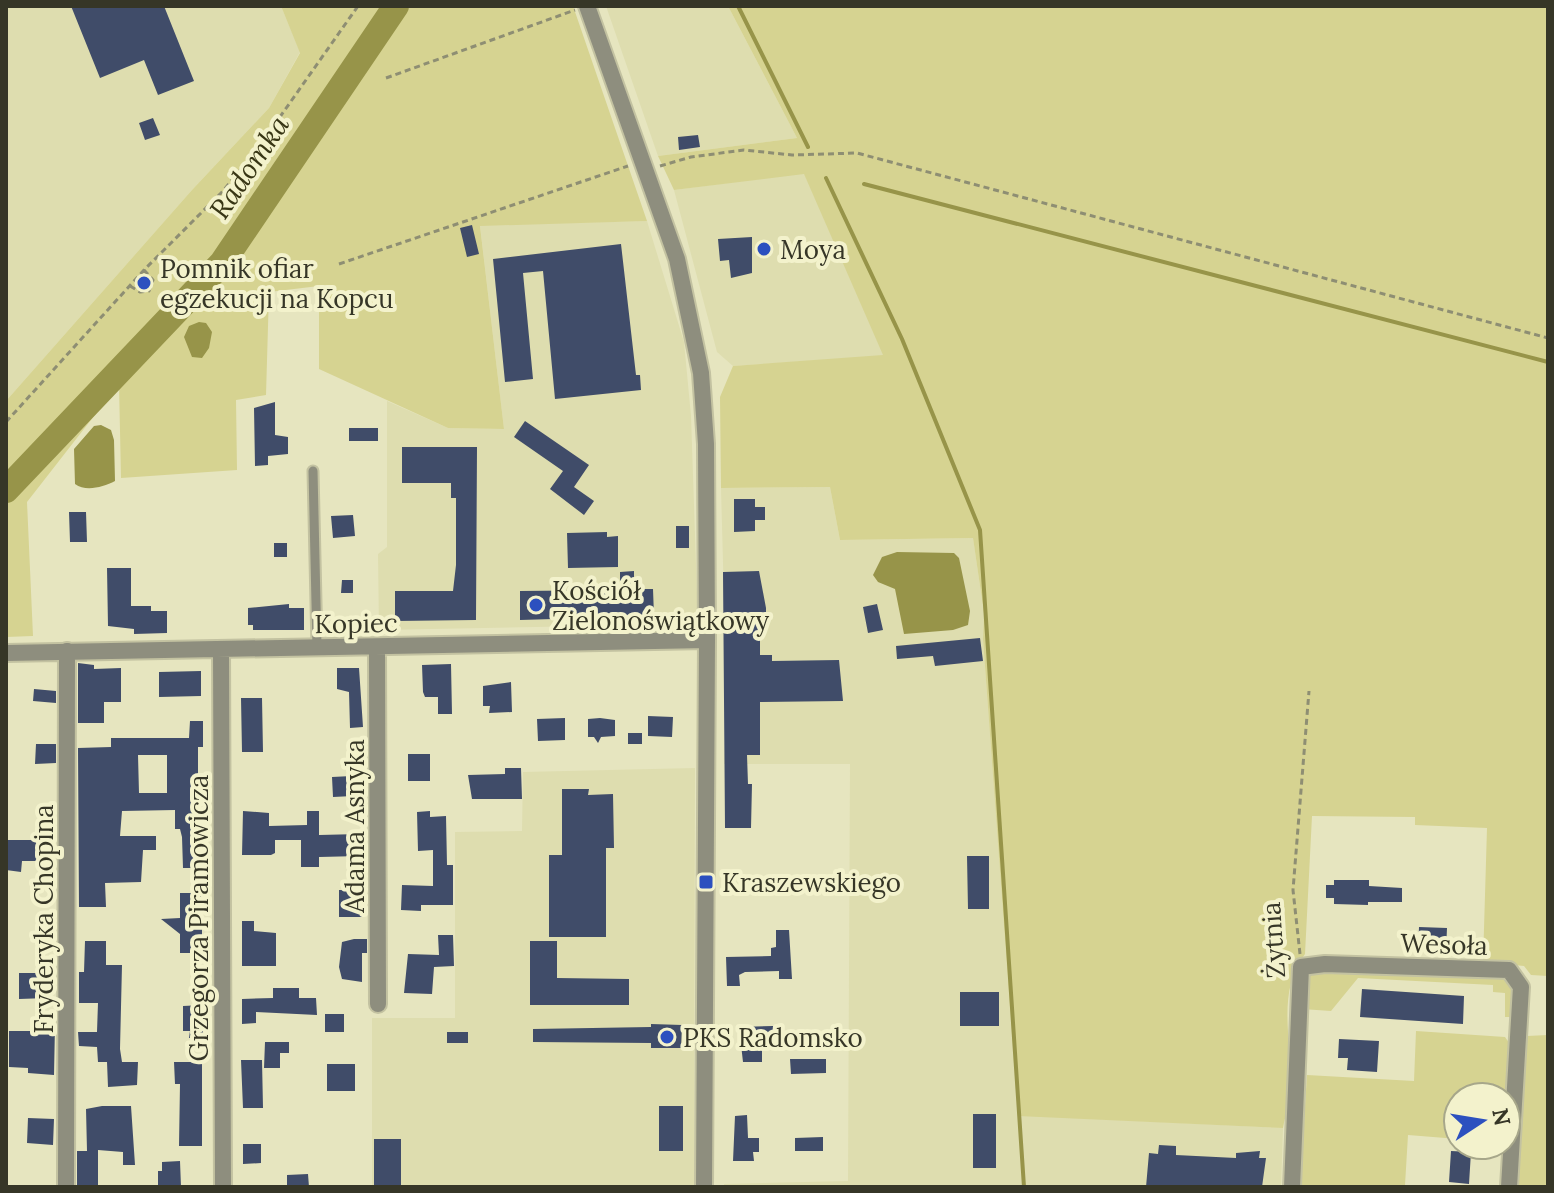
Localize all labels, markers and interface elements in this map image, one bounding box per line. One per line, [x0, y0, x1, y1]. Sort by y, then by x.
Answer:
water label: Radomka [201, 108, 297, 226]
place label: Moya [780, 233, 846, 266]
marker: Moya [755, 240, 773, 258]
place label: Pomnik ofiar egzekucji na Kopcu [160, 252, 393, 315]
marker: Pomnik ofiar egzekucji na Kopcu [135, 274, 153, 292]
place label: Kościół Zielonoświątkowy [552, 574, 769, 637]
marker: Kościół Zielonoświątkowy [527, 596, 545, 614]
street label: Kopiec [314, 606, 398, 640]
street label: Adama Asnyka [338, 739, 371, 914]
street label: Grzegorza Piramowicza [182, 775, 215, 1061]
street label: Fryderyka Chopina [27, 804, 60, 1034]
place label: Kraszewskiego [722, 866, 901, 899]
marker: Kraszewskiego [697, 873, 715, 891]
street label: Żytnia [1254, 901, 1292, 979]
street label: Wesoła [1400, 926, 1488, 962]
place label: PKS Radomsko [683, 1021, 863, 1054]
marker: PKS Radomsko [658, 1028, 676, 1046]
north arrow [1442, 1081, 1522, 1161]
text: N [1486, 1106, 1517, 1128]

